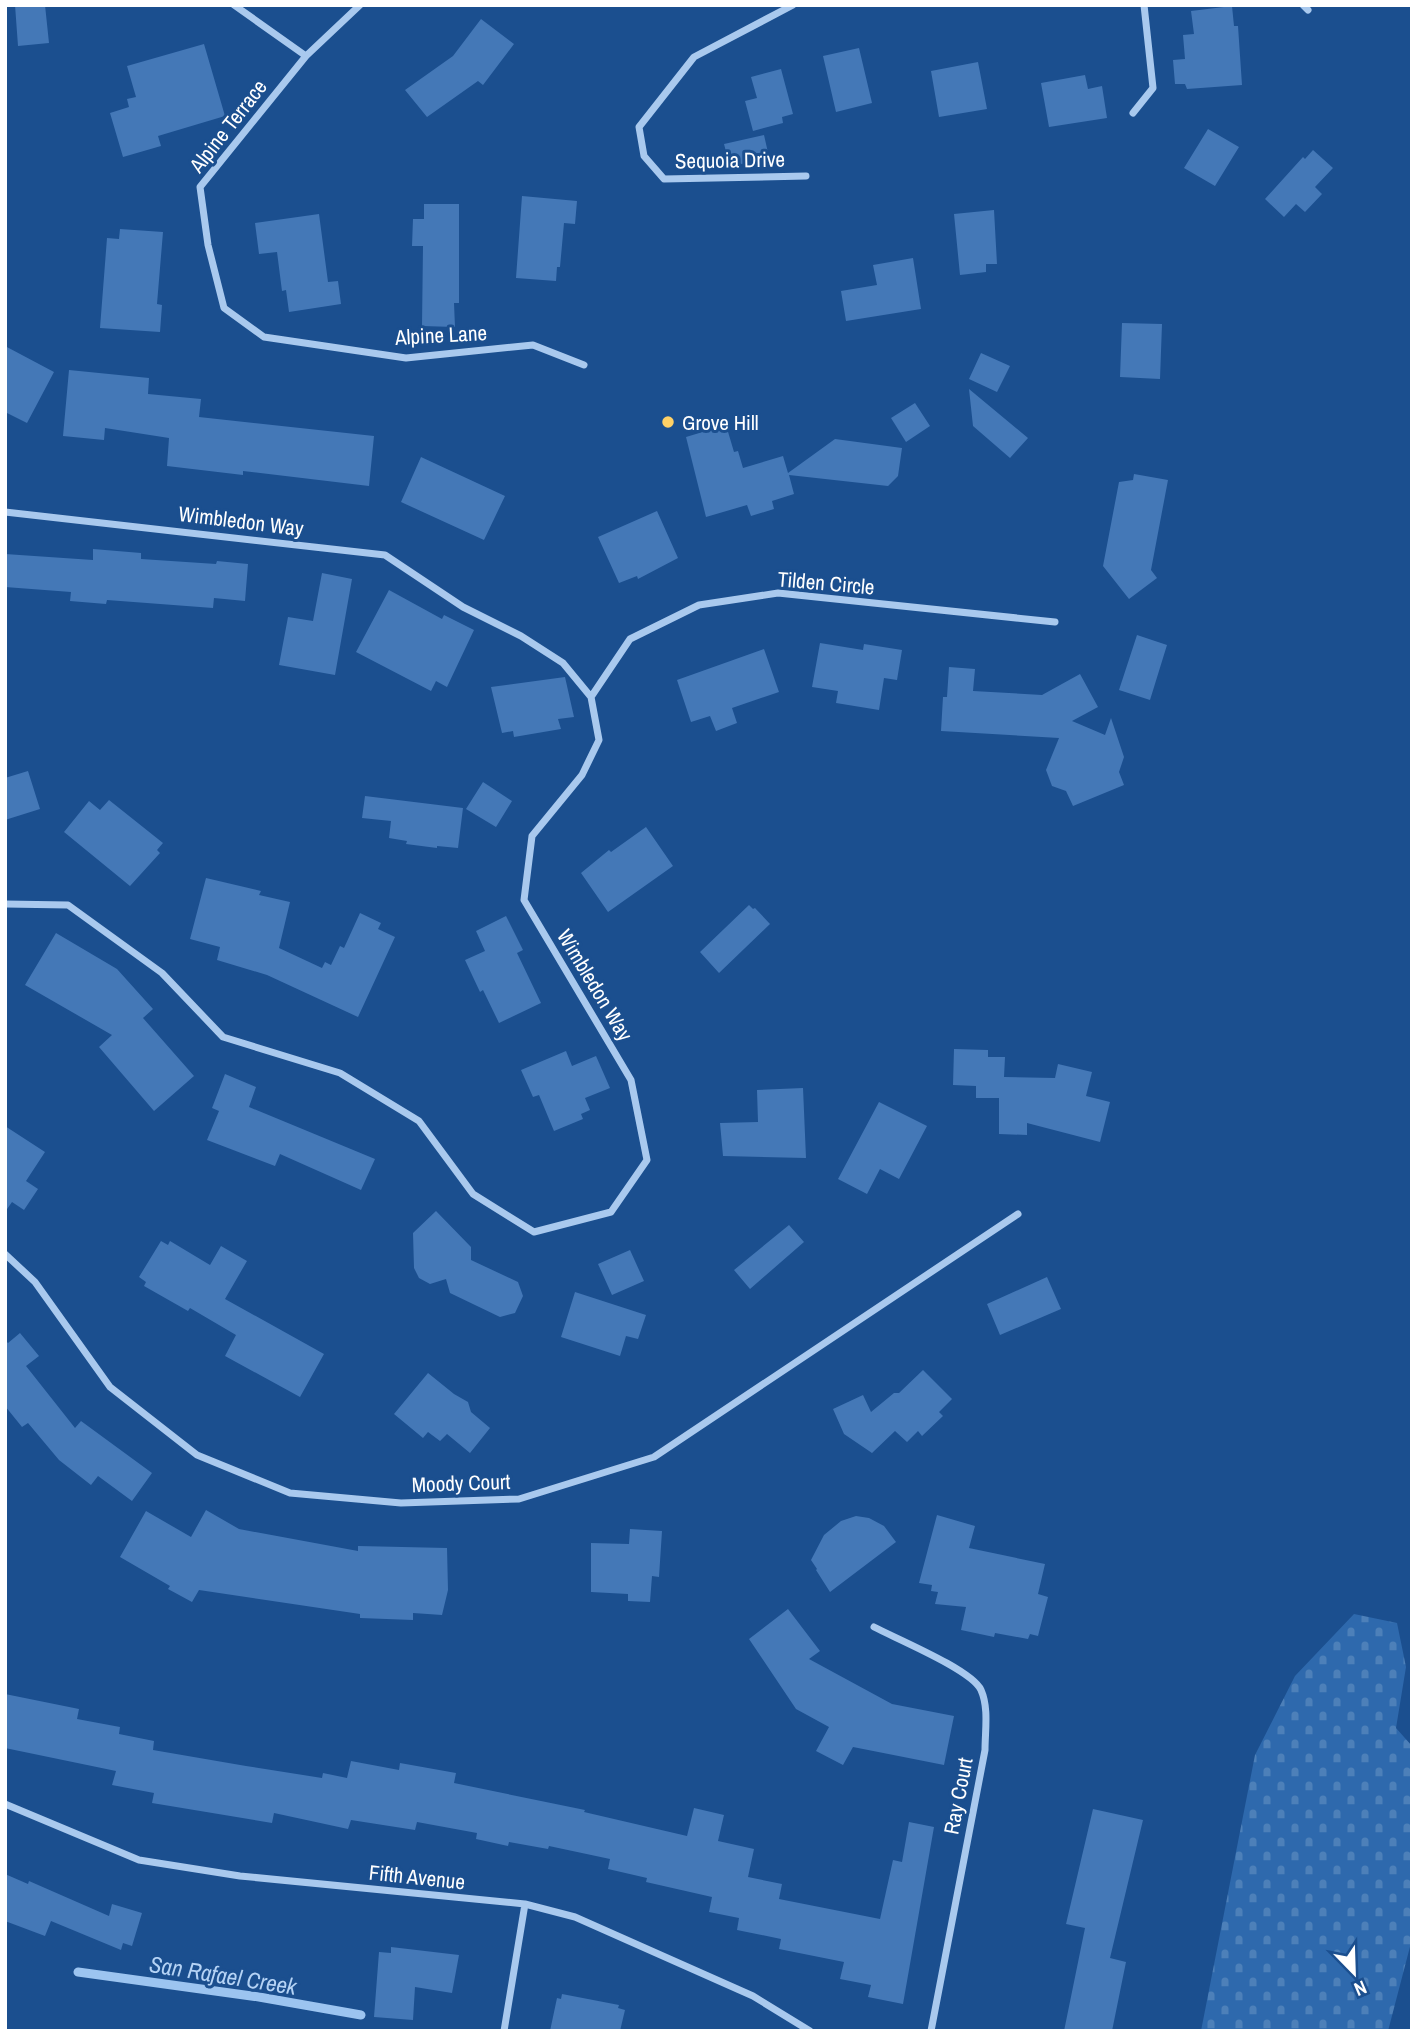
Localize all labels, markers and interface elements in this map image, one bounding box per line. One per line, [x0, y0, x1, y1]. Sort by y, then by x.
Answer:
street label: Alpine Terrace [182, 73, 274, 179]
street label: Sequoia Drive [675, 145, 785, 175]
street label: Alpine Lane [393, 318, 488, 352]
place label: Grove Hill [682, 408, 759, 437]
marker: Grove Hill [660, 414, 676, 430]
street label: Wimbledon Way [177, 499, 306, 543]
street label: Tilden Circle [776, 564, 876, 602]
street label: Wimbledon Way [550, 924, 640, 1047]
street label: Moody Court [411, 1467, 511, 1499]
street label: Ray Court [936, 1755, 980, 1837]
street label: Fifth Avenue [368, 1858, 466, 1896]
north arrow [1319, 1938, 1389, 2008]
water label: San Rafael Creek [147, 1948, 300, 2002]
text: N [1350, 1974, 1371, 2003]

